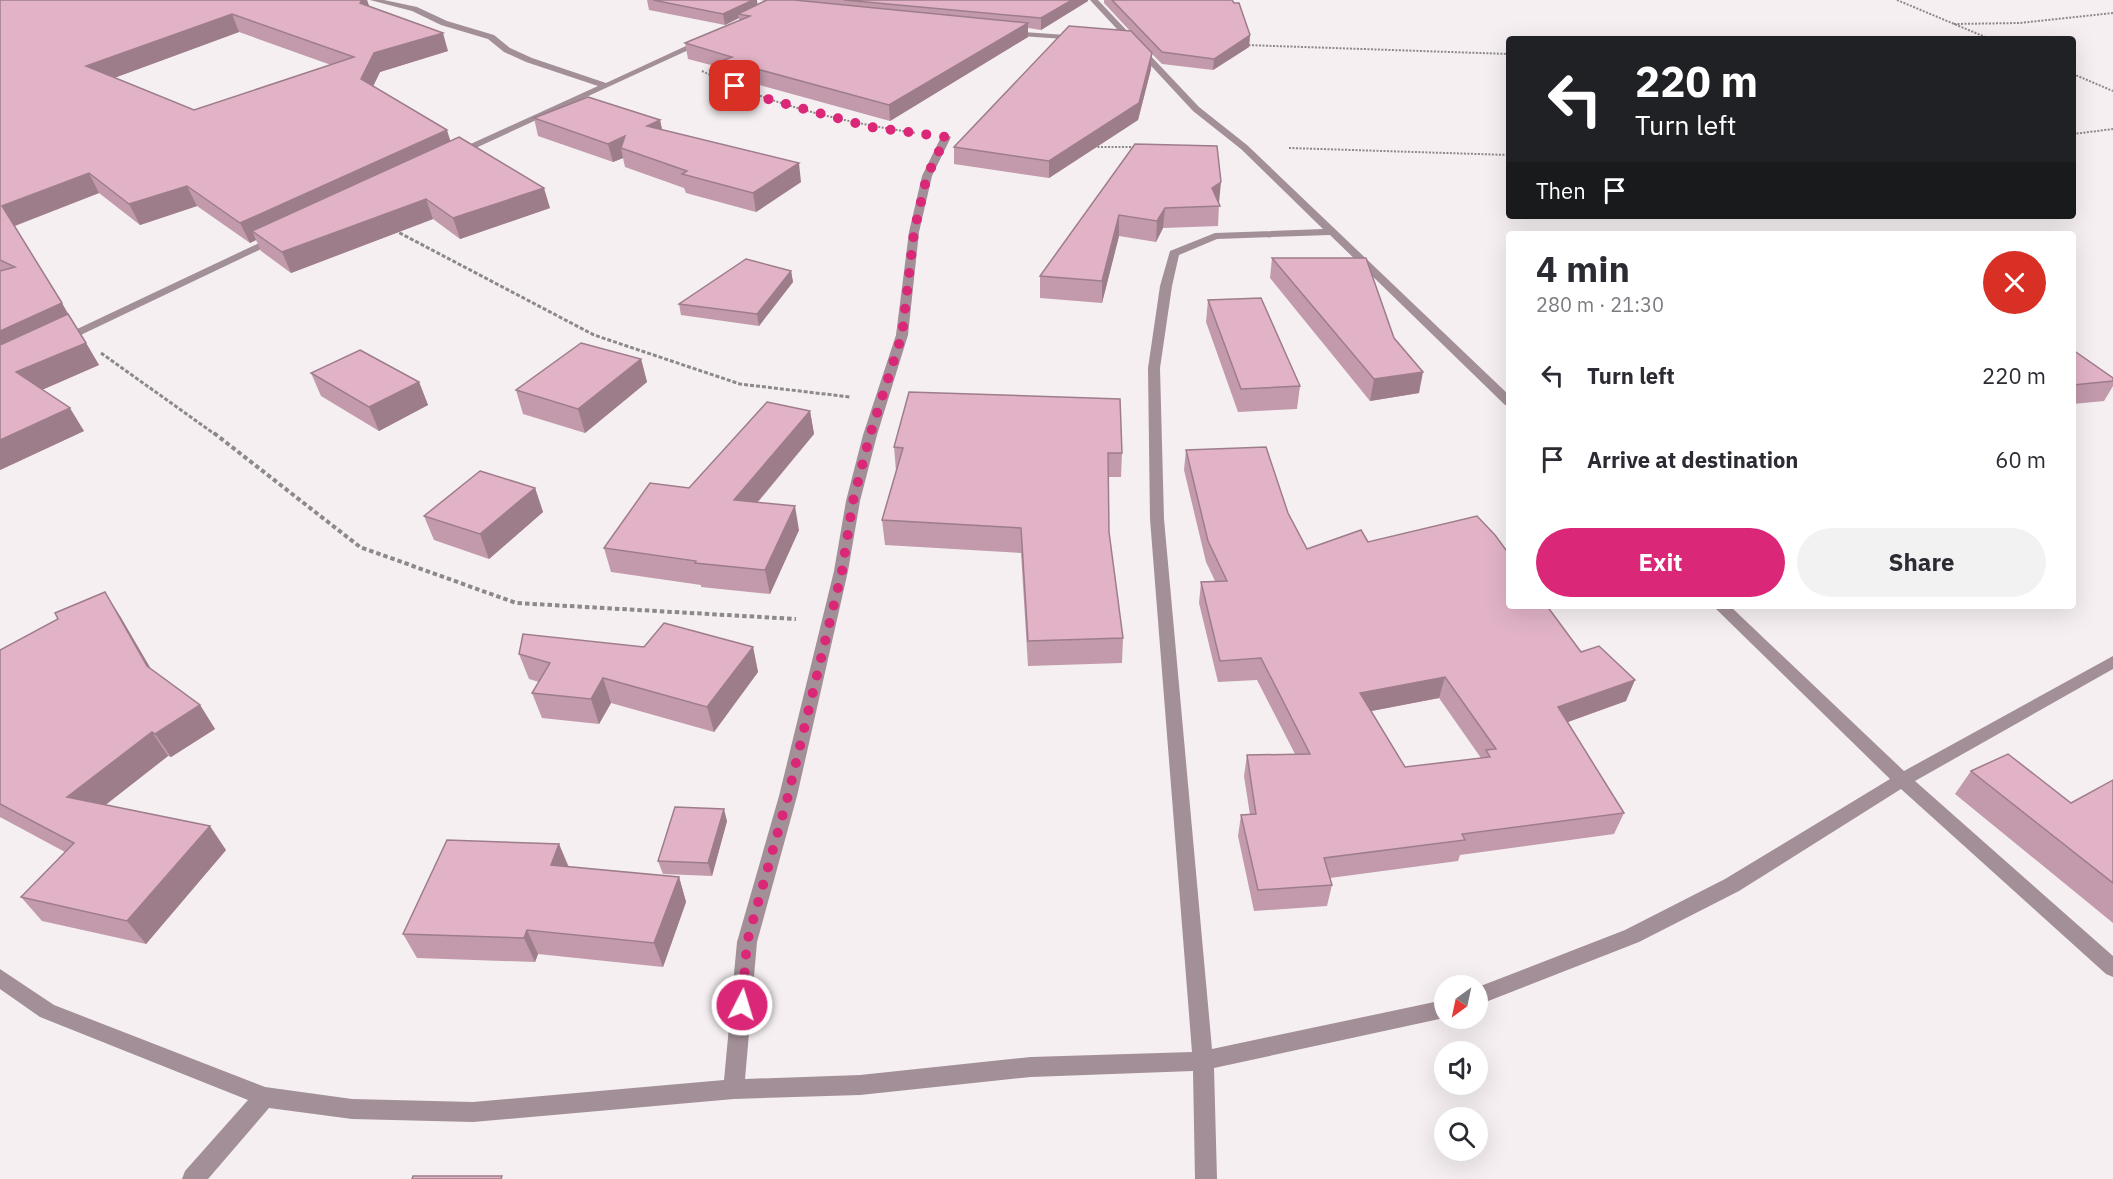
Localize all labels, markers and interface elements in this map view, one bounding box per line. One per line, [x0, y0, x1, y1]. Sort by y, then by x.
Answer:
text: 220 m [1635, 54, 1758, 109]
pin [709, 60, 760, 111]
icon: left [1536, 60, 1614, 138]
icon: arrive [718, 69, 751, 102]
text: Turn left [1635, 107, 1736, 142]
icon: arrive [1598, 174, 1631, 207]
text: Then [1536, 176, 1586, 205]
text: 4 min [1536, 245, 1630, 292]
button: close [1983, 251, 2046, 314]
text: 280 m · 21:30 [1536, 291, 1664, 318]
icon: left [1536, 359, 1569, 392]
text: Turn left [1587, 361, 1675, 390]
text: 220 m [1982, 361, 2046, 390]
icon: arrive [1536, 443, 1569, 476]
text: Arrive at destination [1587, 445, 1798, 474]
text: 60 m [1995, 445, 2046, 474]
button: Exit [1536, 528, 1785, 597]
button: Share [1797, 528, 2046, 597]
position arrow [710, 973, 774, 1037]
north arrow [1434, 975, 1488, 1029]
map controls [1434, 975, 1488, 1161]
button: sound [1434, 1041, 1488, 1095]
button: search [1434, 1107, 1488, 1161]

